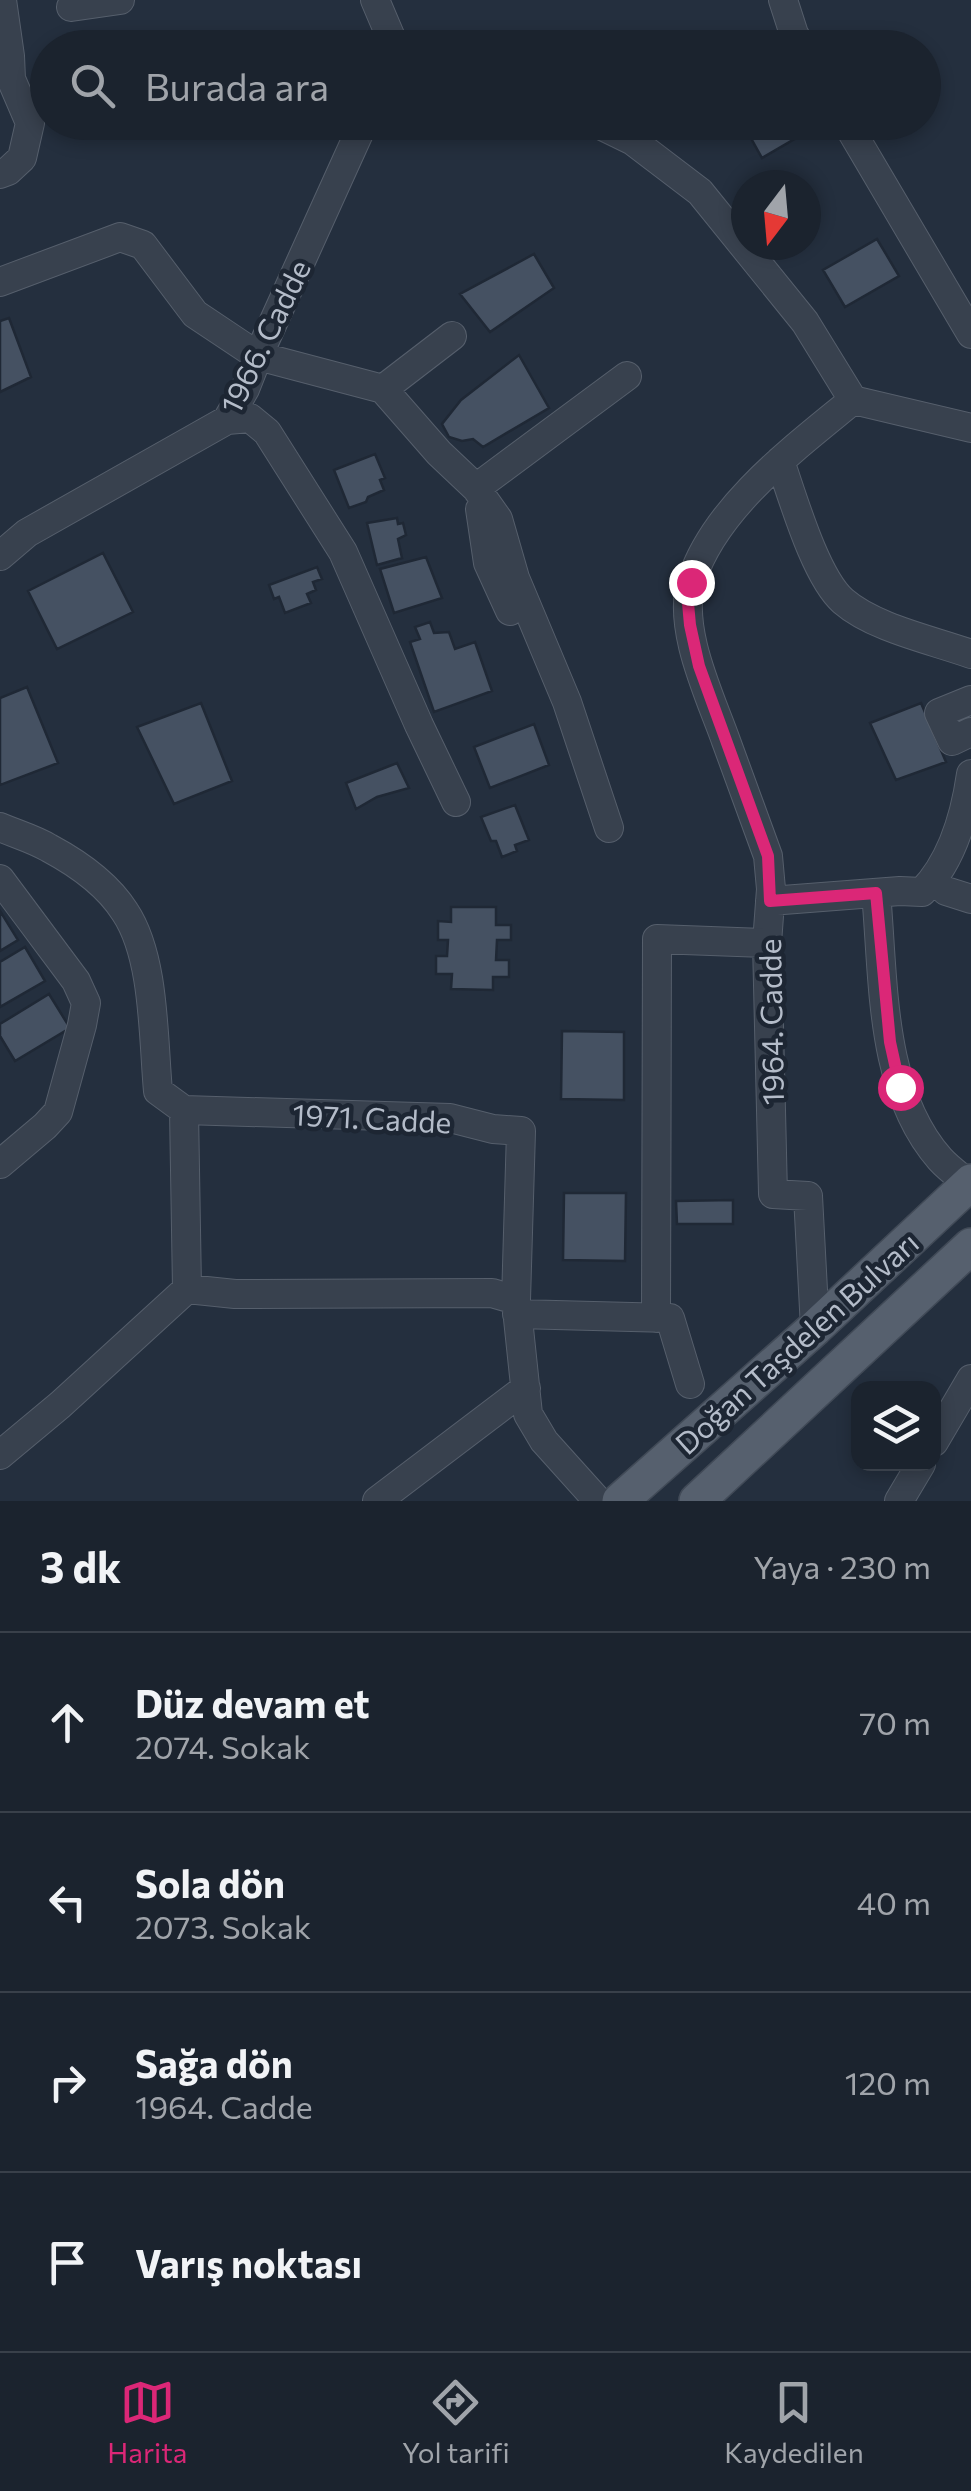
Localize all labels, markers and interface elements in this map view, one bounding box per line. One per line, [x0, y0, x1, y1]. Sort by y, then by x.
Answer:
search box [30, 30, 941, 140]
icon: search [65, 58, 120, 113]
text: Burada ara [145, 62, 329, 109]
north arrow [731, 170, 821, 260]
street label: 1966. Cadde [211, 253, 317, 419]
route end [669, 560, 715, 606]
street label: 1964. Cadde [750, 938, 790, 1106]
route start [878, 1065, 924, 1111]
street label: 1971. Cadde [292, 1094, 452, 1140]
street label: Doğan Taşdelen Bulvarı [667, 1223, 925, 1461]
map controls [851, 1381, 941, 1471]
button: layers [851, 1381, 941, 1471]
text: 3 dk [40, 1540, 121, 1592]
text: Yaya · 230 m [753, 1546, 931, 1586]
text: Düz devam et [135, 1679, 370, 1726]
icon: ahead [40, 1695, 95, 1750]
text: 70 m [859, 1702, 931, 1742]
text: 2074. Sokak [135, 1726, 310, 1766]
text: Sola dön [135, 1859, 285, 1906]
icon: left [40, 1875, 95, 1930]
text: 40 m [857, 1882, 931, 1922]
text: 2073. Sokak [135, 1906, 311, 1946]
text: Sağa dön [135, 2039, 293, 2086]
icon: right [40, 2055, 95, 2110]
text: 120 m [845, 2062, 931, 2102]
text: 1964. Cadde [135, 2086, 313, 2126]
icon: arrive [40, 2235, 95, 2290]
text: Varış noktası [135, 2239, 362, 2286]
tab: Harita [107, 2375, 187, 2469]
tab: Yol tarifi [402, 2375, 510, 2469]
tab: Kaydedilen [724, 2375, 864, 2469]

